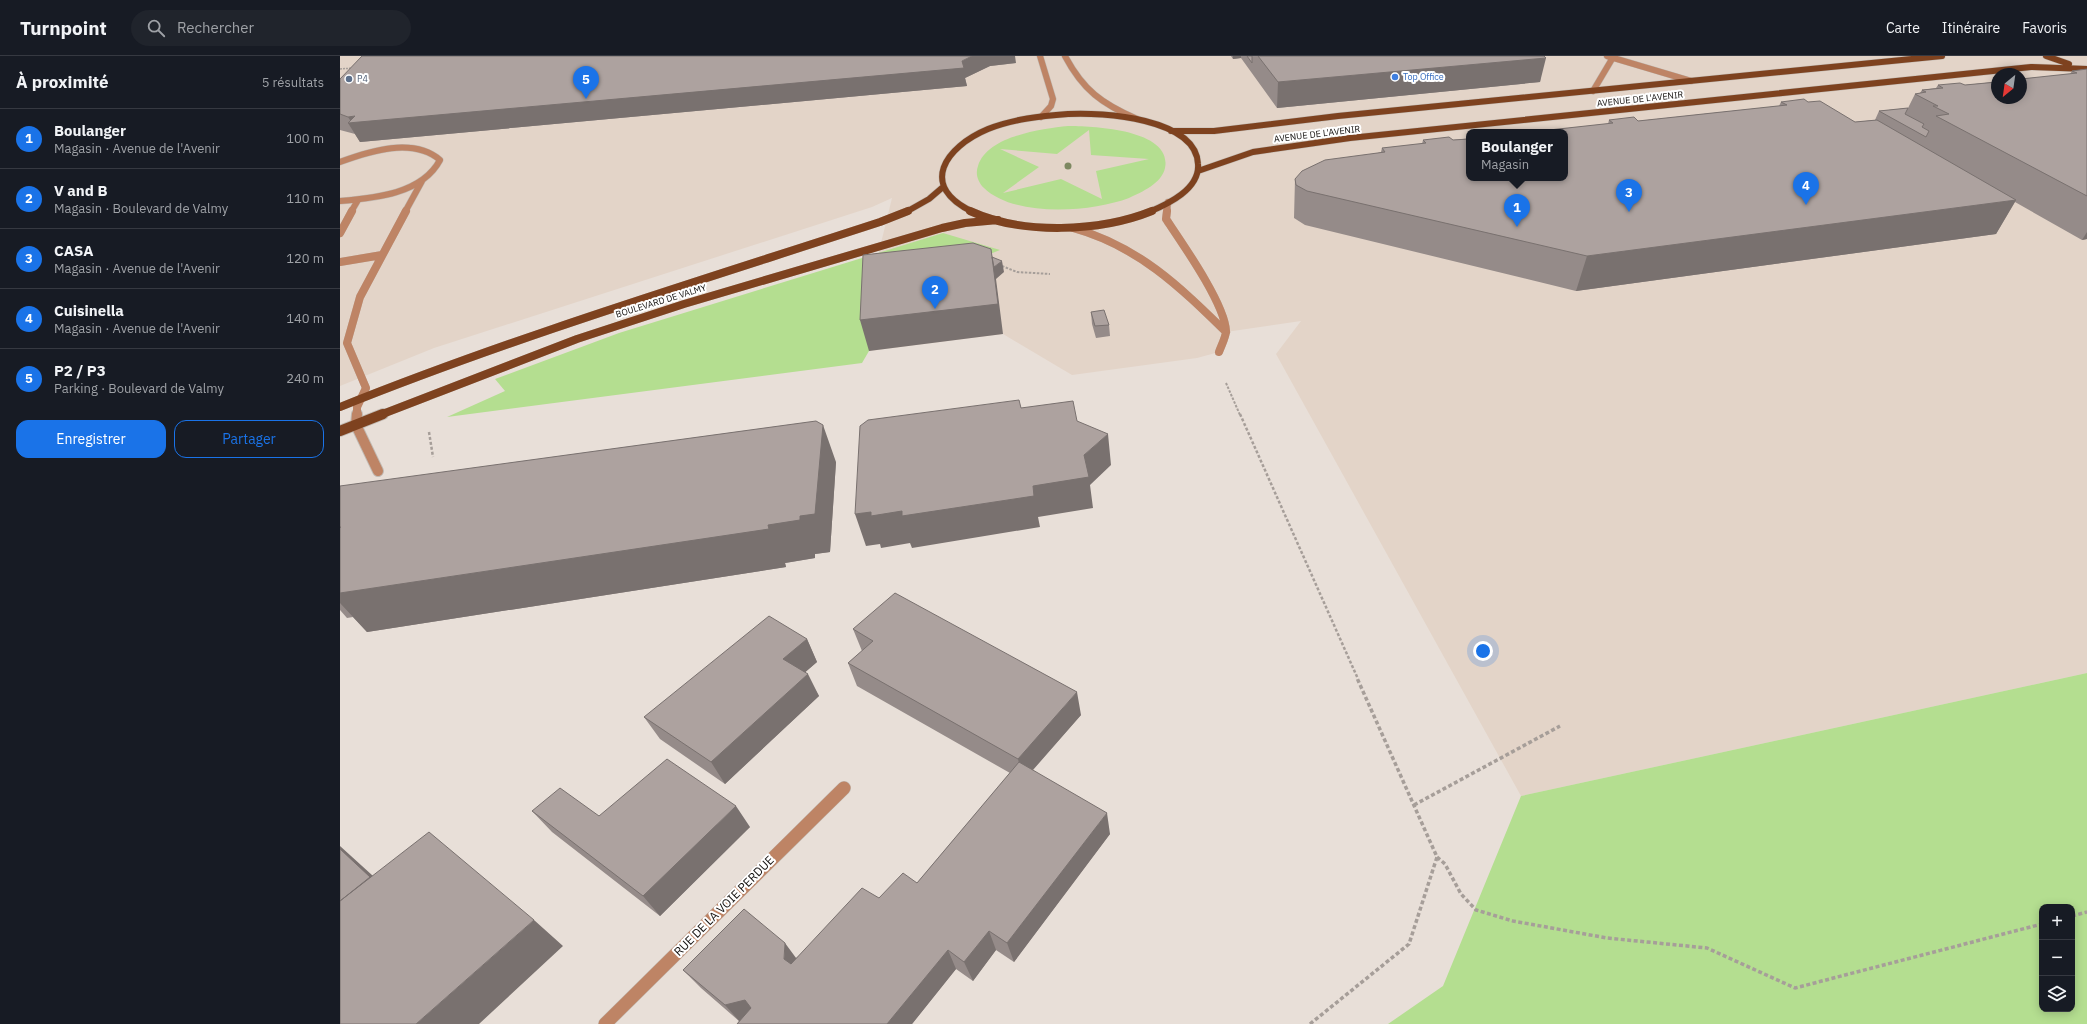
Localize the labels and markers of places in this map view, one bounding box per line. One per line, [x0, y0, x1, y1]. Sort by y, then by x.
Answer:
pin: 5 [573, 66, 599, 99]
place label: Top Office [1403, 71, 1444, 82]
marker: Top Office [1390, 72, 1400, 82]
place label: P4 [357, 73, 368, 84]
marker: P4 [344, 74, 354, 84]
pin: 4 [1793, 172, 1819, 205]
pin: 3 [1616, 179, 1642, 212]
pin: 1 [1504, 194, 1530, 227]
pin: 2 [922, 276, 948, 309]

